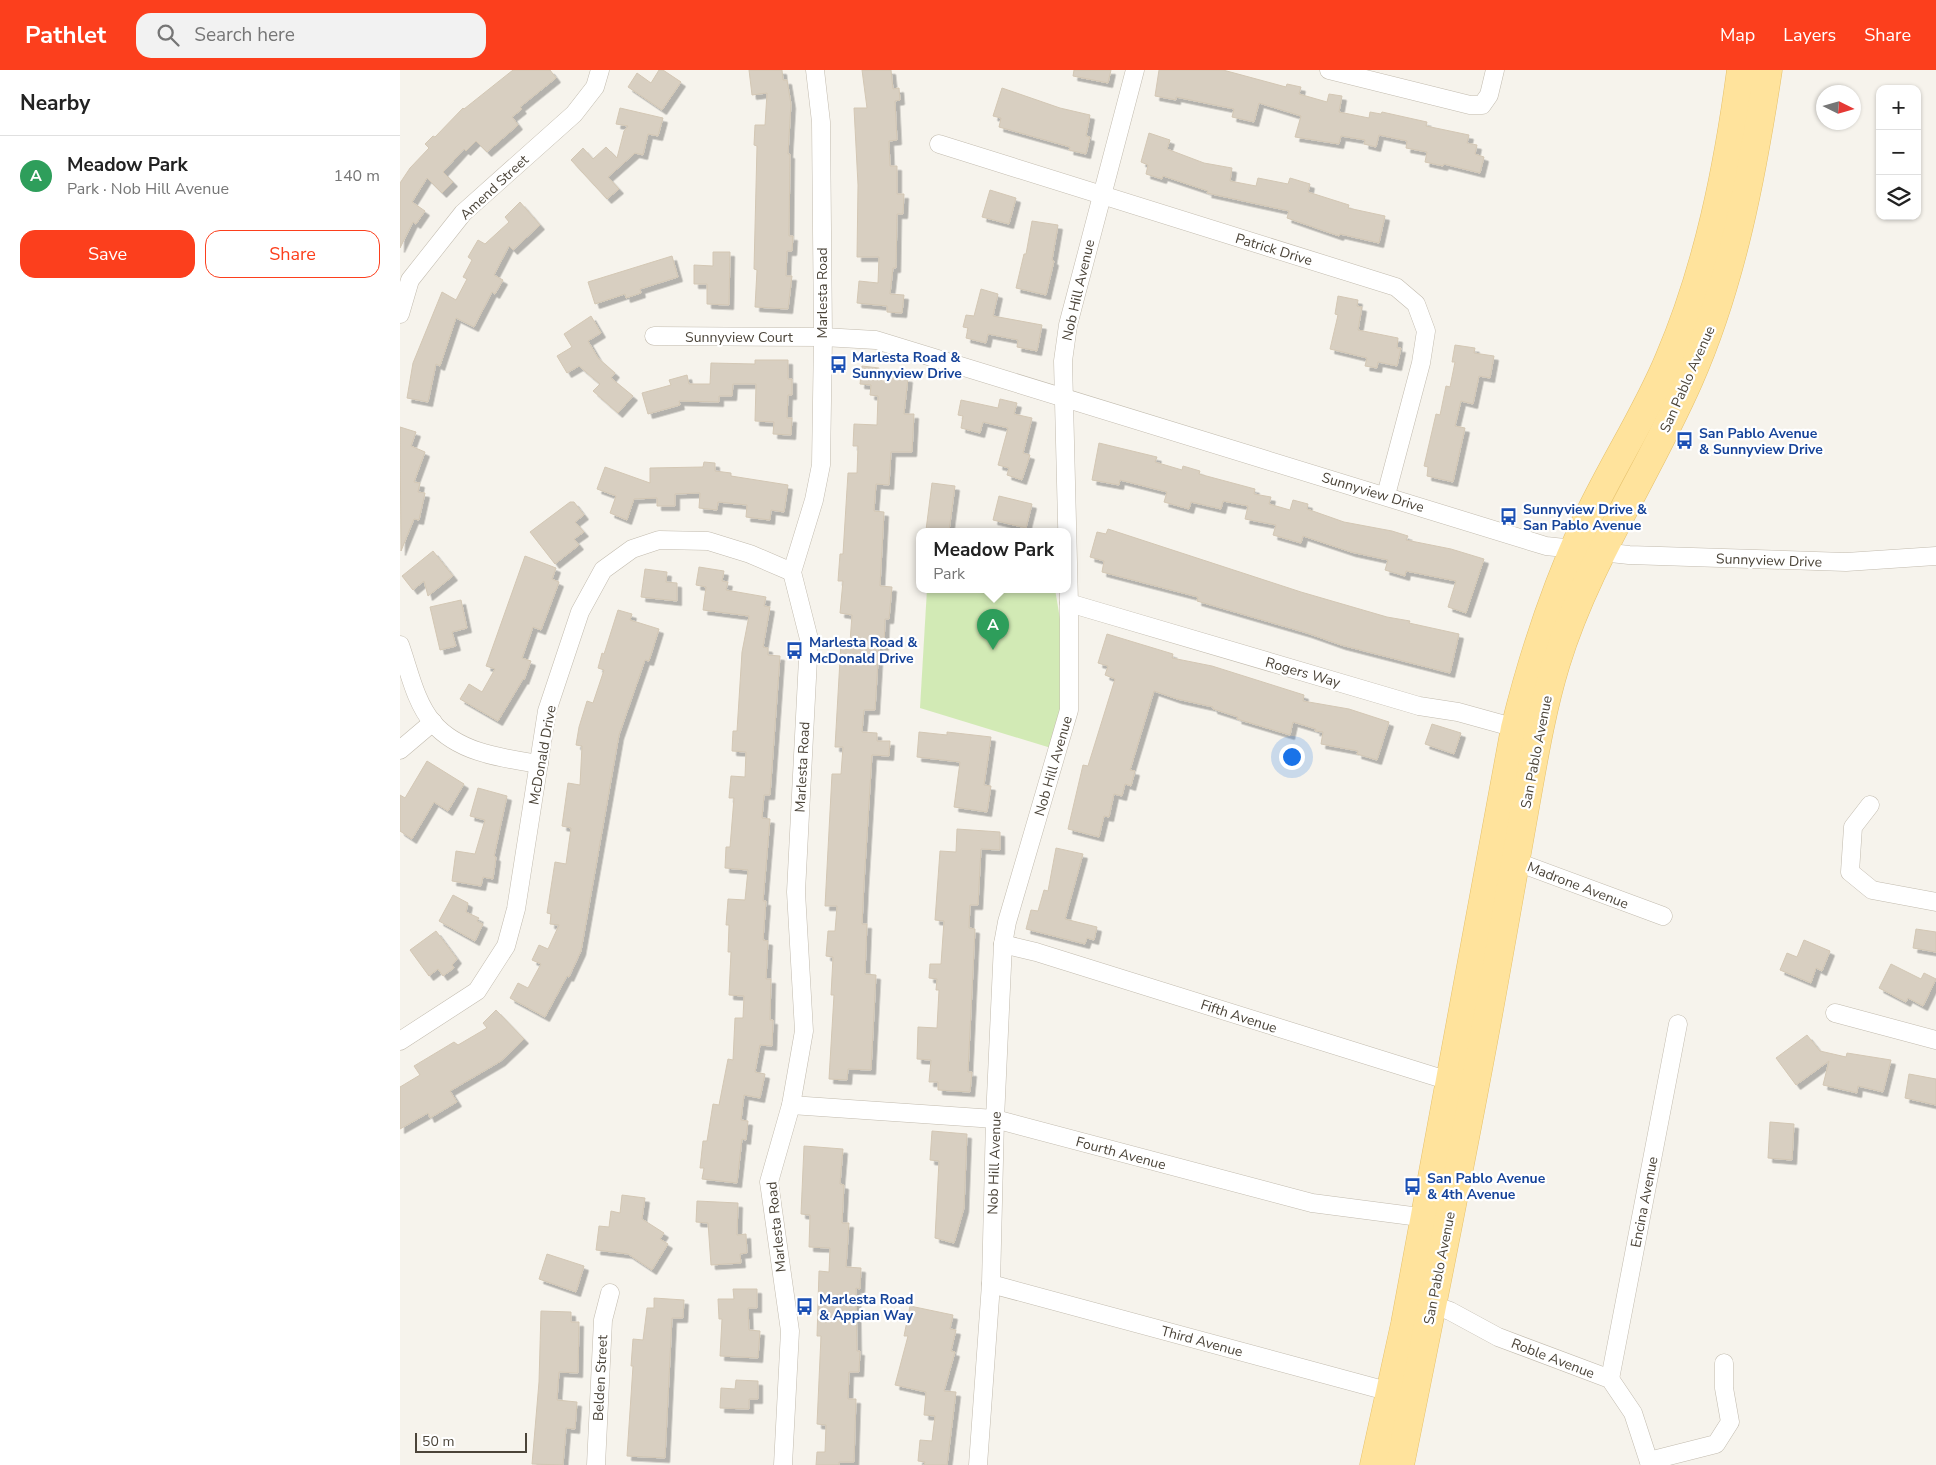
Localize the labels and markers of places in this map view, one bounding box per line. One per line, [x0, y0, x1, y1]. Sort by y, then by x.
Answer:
place label: Marlesta Road & Sunnyview Drive [852, 348, 962, 383]
bus stop icon: Marlesta Road & Sunnyview Drive [828, 355, 848, 375]
place label: San Pablo Avenue & Sunnyview Drive [1699, 424, 1823, 459]
bus stop icon: San Pablo Avenue & Sunnyview Drive [1675, 431, 1695, 451]
place label: Sunnyview Drive & San Pablo Avenue [1523, 500, 1648, 535]
bus stop icon: Sunnyview Drive & San Pablo Avenue [1499, 507, 1519, 527]
pin: A [977, 609, 1009, 650]
place label: Marlesta Road & McDonald Drive [809, 633, 918, 668]
bus stop icon: Marlesta Road & McDonald Drive [785, 640, 805, 660]
place label: San Pablo Avenue & 4th Avenue [1427, 1169, 1546, 1204]
bus stop icon: San Pablo Avenue & 4th Avenue [1403, 1176, 1423, 1196]
place label: Marlesta Road & Appian Way [819, 1290, 914, 1325]
bus stop icon: Marlesta Road & Appian Way [795, 1297, 815, 1317]

